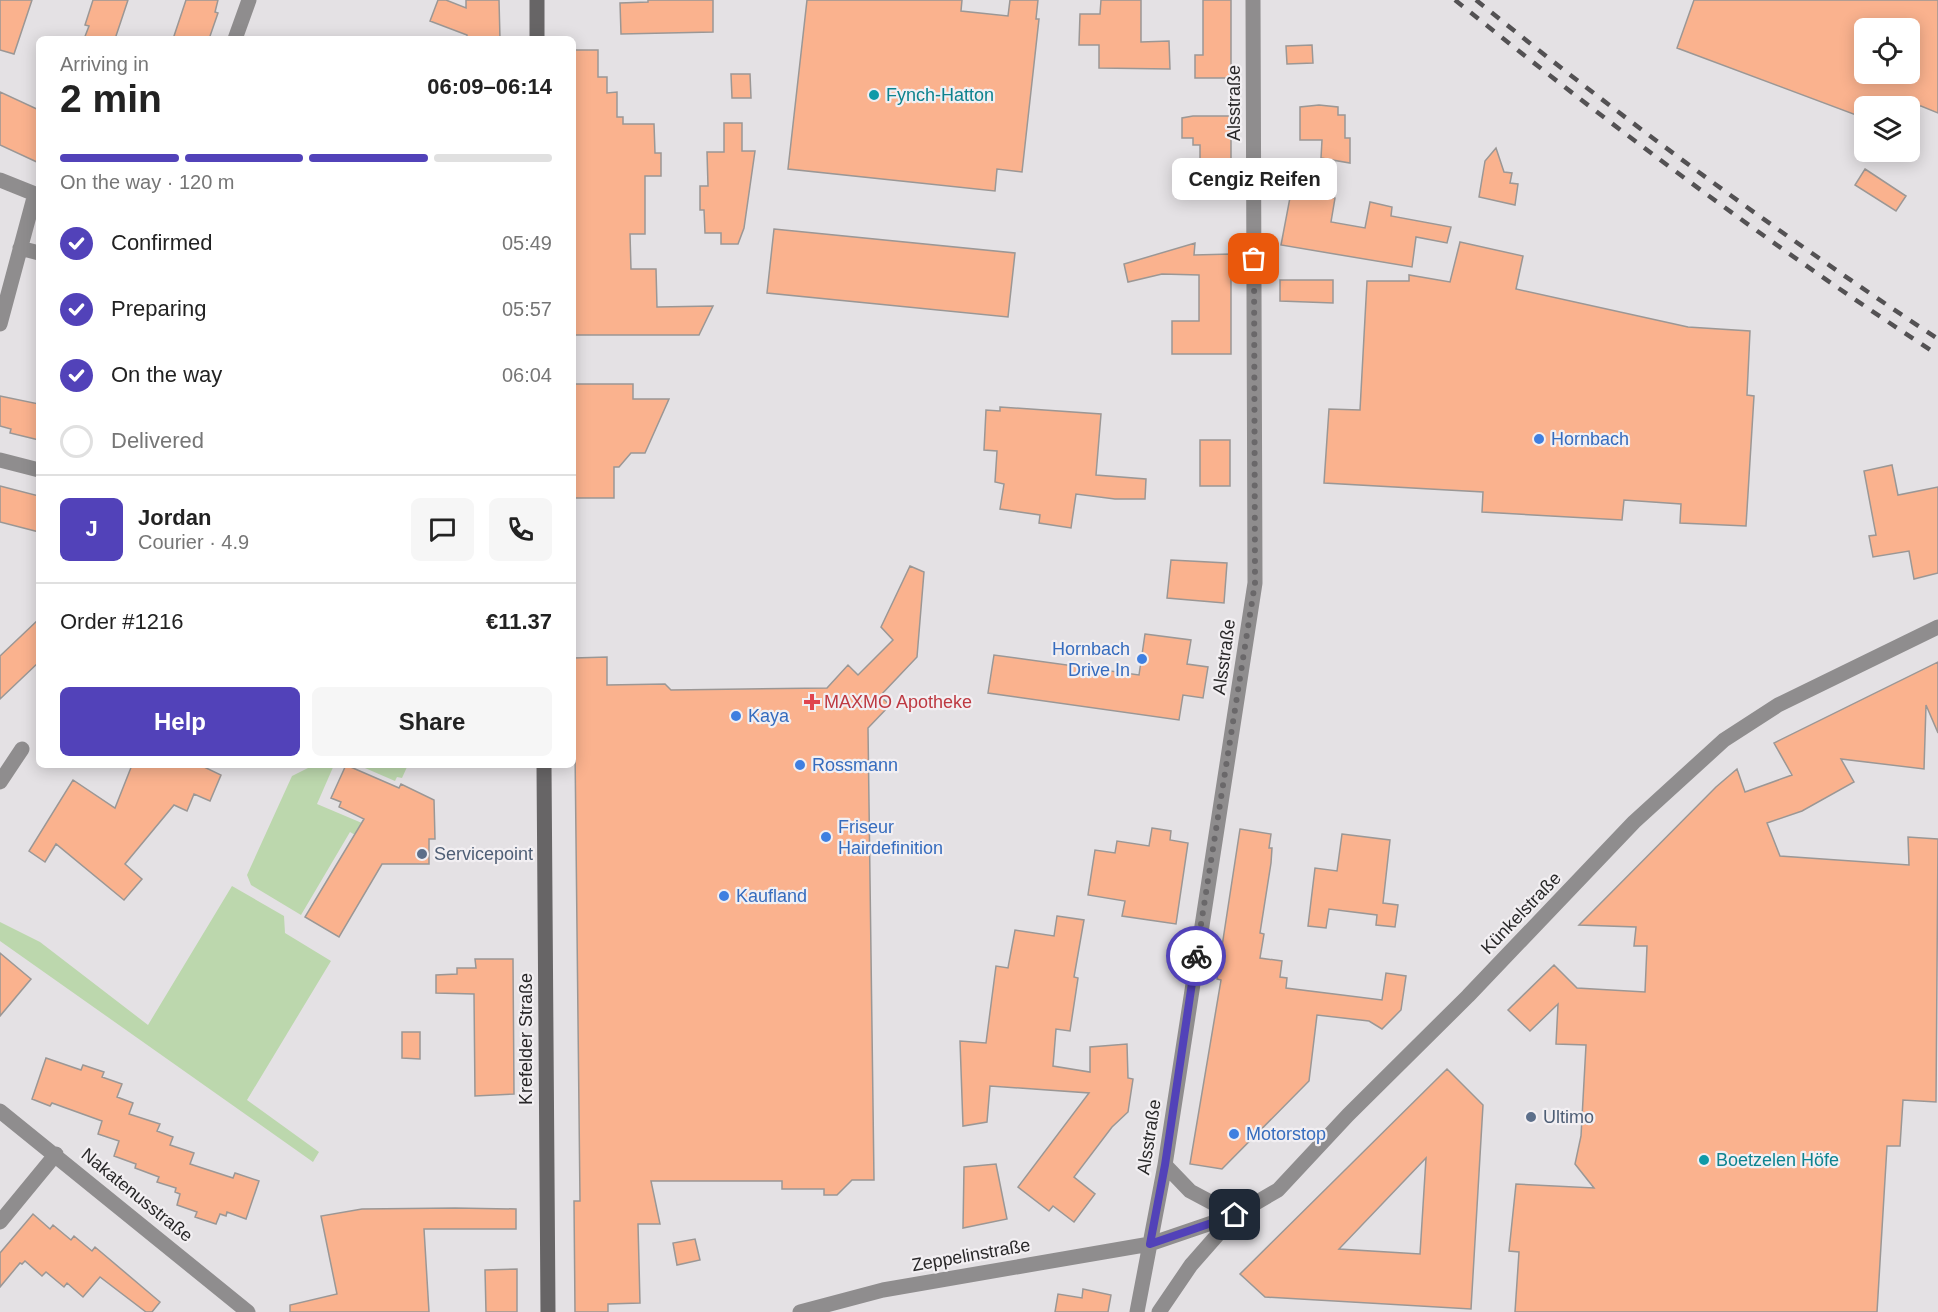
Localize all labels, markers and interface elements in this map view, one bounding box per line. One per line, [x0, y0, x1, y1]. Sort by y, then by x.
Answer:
map controls [1854, 18, 1920, 162]
button: locate [1854, 18, 1920, 84]
text: Arriving in [60, 53, 149, 75]
street label: Alsstraße [1224, 65, 1244, 141]
text: 06:09–06:14 [427, 74, 552, 99]
text: 2 min [60, 77, 162, 120]
place label: Fynch-Hatton [886, 85, 994, 105]
marker: Fynch-Hatton [867, 88, 881, 102]
button: layers [1854, 96, 1920, 162]
callout: Cengiz Reifen [1172, 157, 1336, 199]
text: Cengiz Reifen [1188, 168, 1321, 190]
text: On the way · 120 m [60, 171, 235, 193]
icon: check [60, 227, 93, 260]
text: Confirmed [111, 230, 212, 255]
text: 05:49 [502, 232, 552, 254]
pin [1228, 233, 1279, 284]
icon: bag [1237, 242, 1270, 275]
icon: check [60, 293, 93, 326]
text: Preparing [111, 296, 206, 321]
text: 05:57 [502, 298, 552, 320]
icon: check [60, 359, 93, 392]
text: On the way [111, 362, 222, 387]
text: 06:04 [502, 364, 552, 386]
text: Delivered [111, 428, 204, 453]
place label: Hornbach [1551, 429, 1629, 449]
marker: Hornbach [1532, 432, 1546, 446]
button: chat [411, 498, 474, 561]
button: phone [489, 498, 552, 561]
text: Jordan [138, 505, 211, 530]
text: J [85, 516, 98, 541]
text: Courier · 4.9 [138, 531, 249, 553]
text: Order #1216 [60, 609, 184, 634]
text: €11.37 [486, 609, 552, 634]
street label: Alsstraße [1209, 618, 1239, 696]
place label: Hornbach Drive In [1052, 639, 1130, 680]
marker: Hornbach Drive In [1135, 652, 1149, 666]
button: Help [60, 687, 300, 756]
button: Share [312, 687, 552, 756]
place label: MAXMO Apotheke [824, 692, 972, 712]
marker: MAXMO Apotheke [805, 695, 819, 709]
place label: Kaya [748, 706, 790, 726]
marker: Kaya [729, 709, 743, 723]
place label: Rossmann [812, 755, 898, 775]
marker: Rossmann [793, 758, 807, 772]
place label: Friseur Hairdefinition [838, 817, 943, 858]
marker: Friseur Hairdefinition [819, 830, 833, 844]
place label: Servicepoint [434, 844, 533, 864]
marker: Servicepoint [415, 847, 429, 861]
street label: Künkelstraße [1477, 868, 1565, 958]
place label: Kaufland [736, 886, 807, 906]
marker: Kaufland [717, 889, 731, 903]
courier [1166, 926, 1226, 986]
icon: bike [1180, 940, 1213, 973]
street label: Krefelder Straße [516, 973, 536, 1105]
street label: Alsstraße [1133, 1098, 1165, 1176]
place label: Ultimo [1543, 1107, 1594, 1127]
marker: Ultimo [1524, 1110, 1538, 1124]
place label: Motorstop [1246, 1124, 1326, 1144]
marker: Motorstop [1227, 1127, 1241, 1141]
street label: Nakatenusstraße [77, 1144, 197, 1246]
place label: Boetzelen Höfe [1716, 1150, 1839, 1170]
marker: Boetzelen Höfe [1697, 1153, 1711, 1167]
pin [1209, 1189, 1260, 1240]
icon: home [1218, 1198, 1251, 1231]
street label: Zeppelinstraße [910, 1235, 1032, 1275]

